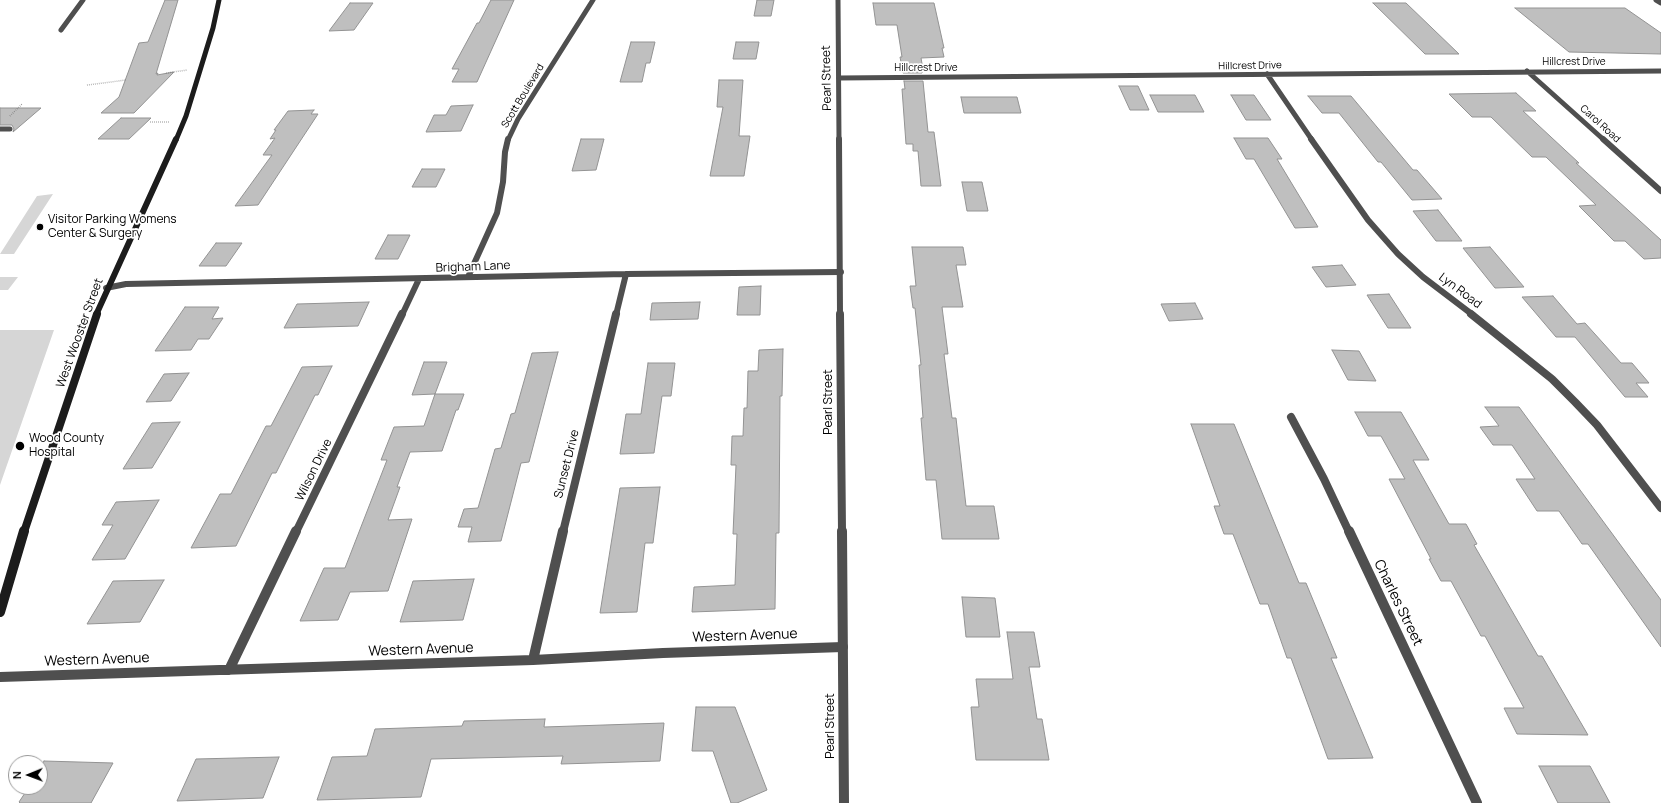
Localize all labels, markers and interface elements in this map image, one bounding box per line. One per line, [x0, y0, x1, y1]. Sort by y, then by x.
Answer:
street label: Pearl Street [819, 45, 835, 111]
street label: Hillcrest Drive [1542, 56, 1606, 68]
street label: Hillcrest Drive [1218, 59, 1282, 73]
street label: Scott Boulevard [499, 62, 547, 130]
street label: Hillcrest Drive [894, 62, 958, 74]
street label: Carol Road [1577, 103, 1623, 145]
place label: Visitor Parking Womens Center & Surgery [48, 213, 177, 241]
marker: Visitor Parking Womens Center & Surgery [35, 222, 45, 232]
street label: Brigham Lane [435, 258, 511, 276]
street label: Lyn Road [1436, 270, 1484, 312]
street label: West Wooster Street [53, 276, 107, 390]
street label: Pearl Street [822, 369, 836, 435]
street label: Sunset Drive [552, 428, 582, 500]
place label: Wood County Hospital [29, 432, 104, 460]
street label: Wilson Drive [293, 436, 335, 504]
marker: Wood County Hospital [14, 440, 26, 452]
street label: Charles Street [1370, 557, 1426, 649]
street label: Western Avenue [692, 626, 798, 646]
street label: Western Avenue [368, 640, 474, 660]
street label: Western Avenue [44, 650, 150, 670]
street label: Pearl Street [824, 693, 838, 759]
north arrow [8, 755, 48, 795]
text: N [9, 771, 24, 779]

